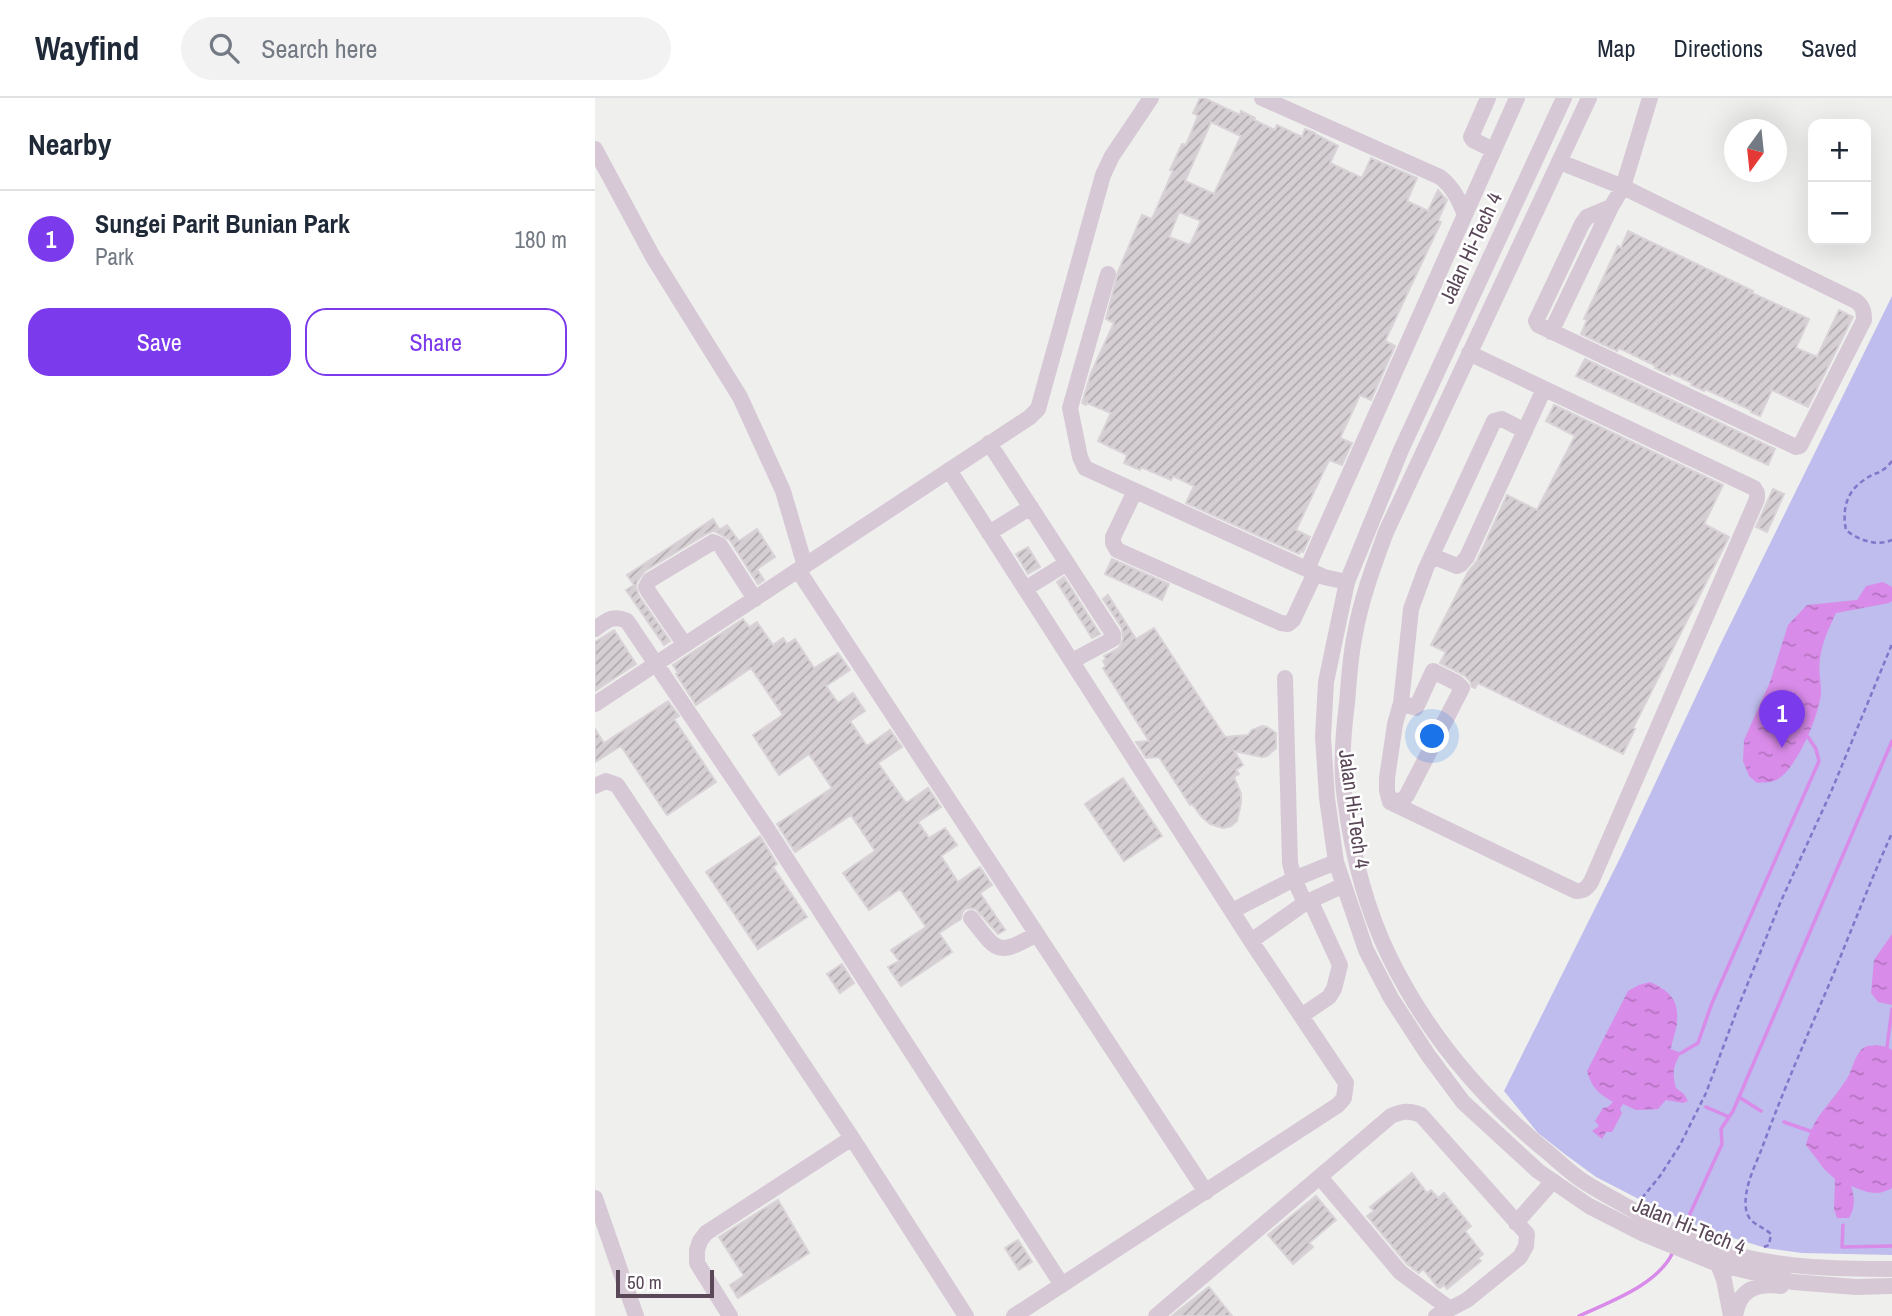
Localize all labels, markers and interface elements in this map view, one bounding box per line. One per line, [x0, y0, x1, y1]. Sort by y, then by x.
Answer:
search box [181, 17, 671, 80]
text: Wayfind [35, 26, 139, 70]
icon: search [205, 29, 243, 67]
text: Search here [261, 31, 377, 66]
text: Map [1597, 32, 1635, 64]
text: Directions [1673, 32, 1763, 64]
text: Saved [1801, 32, 1857, 64]
north arrow [1724, 119, 1787, 182]
map controls [1808, 119, 1871, 245]
button: + [1808, 119, 1871, 182]
text: Nearby [28, 124, 111, 164]
button: − [1808, 182, 1871, 245]
street label: Jalan Hi-Tech 4 [1432, 187, 1509, 308]
text: Sungei Parit Bunian Park [95, 206, 350, 241]
text: 1 [46, 224, 56, 255]
text: 180 m [515, 224, 567, 255]
text: Park [95, 241, 134, 272]
button: Save [28, 308, 291, 376]
button: Share [305, 308, 567, 376]
pin: 1 [1759, 690, 1805, 748]
your location [1415, 719, 1449, 753]
street label: Jalan Hi-Tech 4 [1332, 748, 1377, 871]
street label: Jalan Hi-Tech 4 [1628, 1190, 1750, 1262]
scale bar [616, 1267, 714, 1299]
text: 50 m [627, 1269, 662, 1295]

